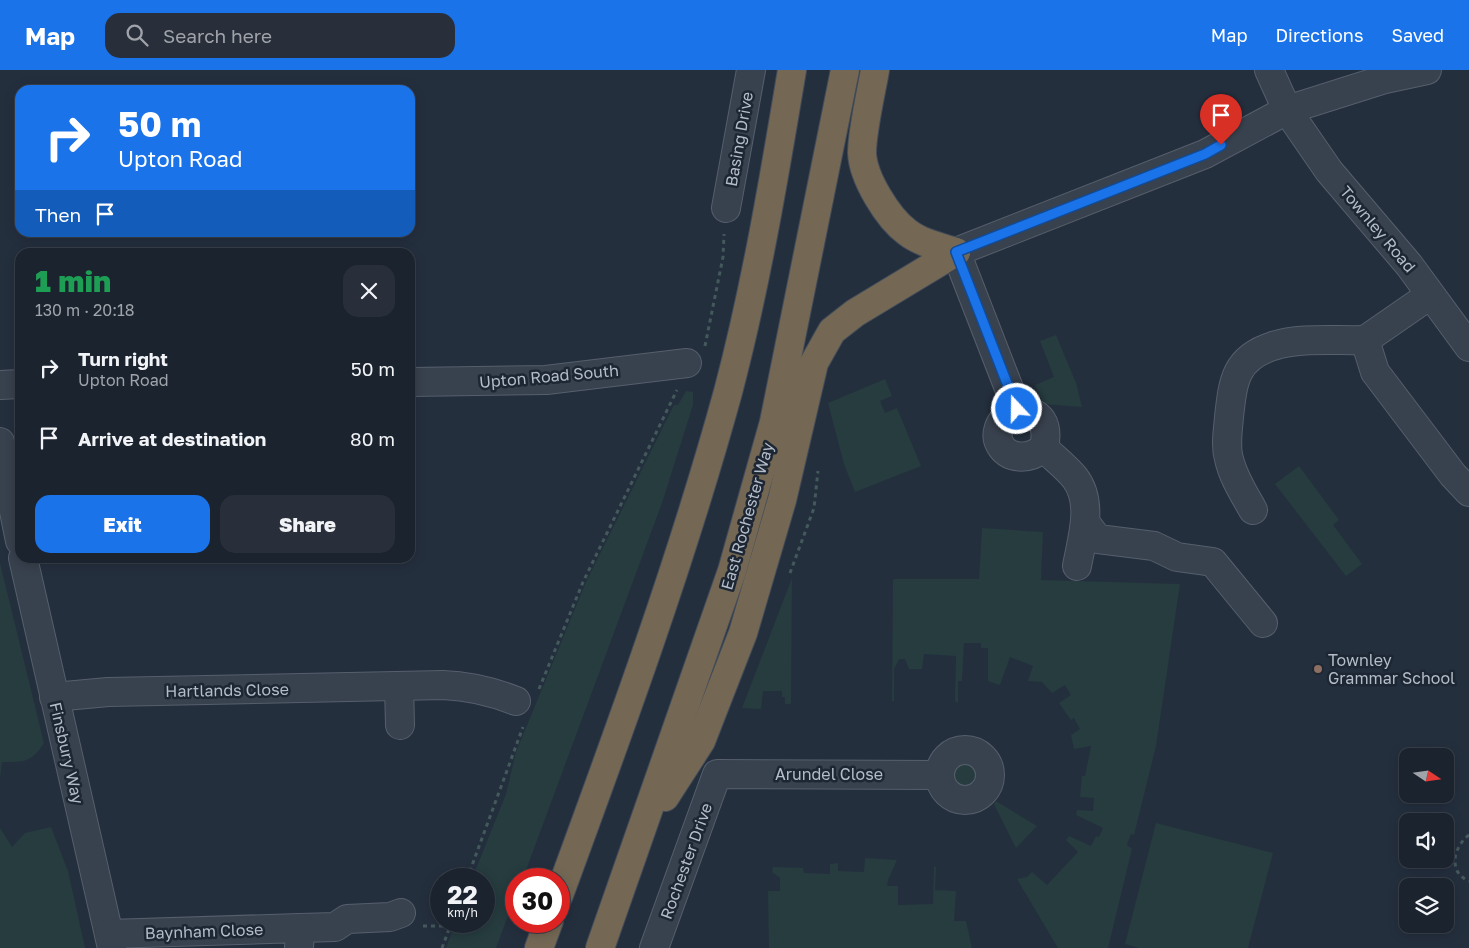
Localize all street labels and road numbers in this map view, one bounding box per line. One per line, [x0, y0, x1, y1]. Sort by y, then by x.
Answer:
street label: Basing Drive [721, 90, 757, 188]
street label: Townley Road [1336, 182, 1420, 276]
street label: Upton Road South [478, 360, 620, 392]
street label: East Rochester Way [716, 440, 778, 592]
street label: Hartlands Close [165, 679, 289, 701]
street label: Finsbury Way [46, 700, 88, 806]
street label: Arundel Close [775, 764, 883, 784]
street label: Rochester Drive [656, 800, 716, 922]
street label: Baynham Close [144, 919, 264, 943]

